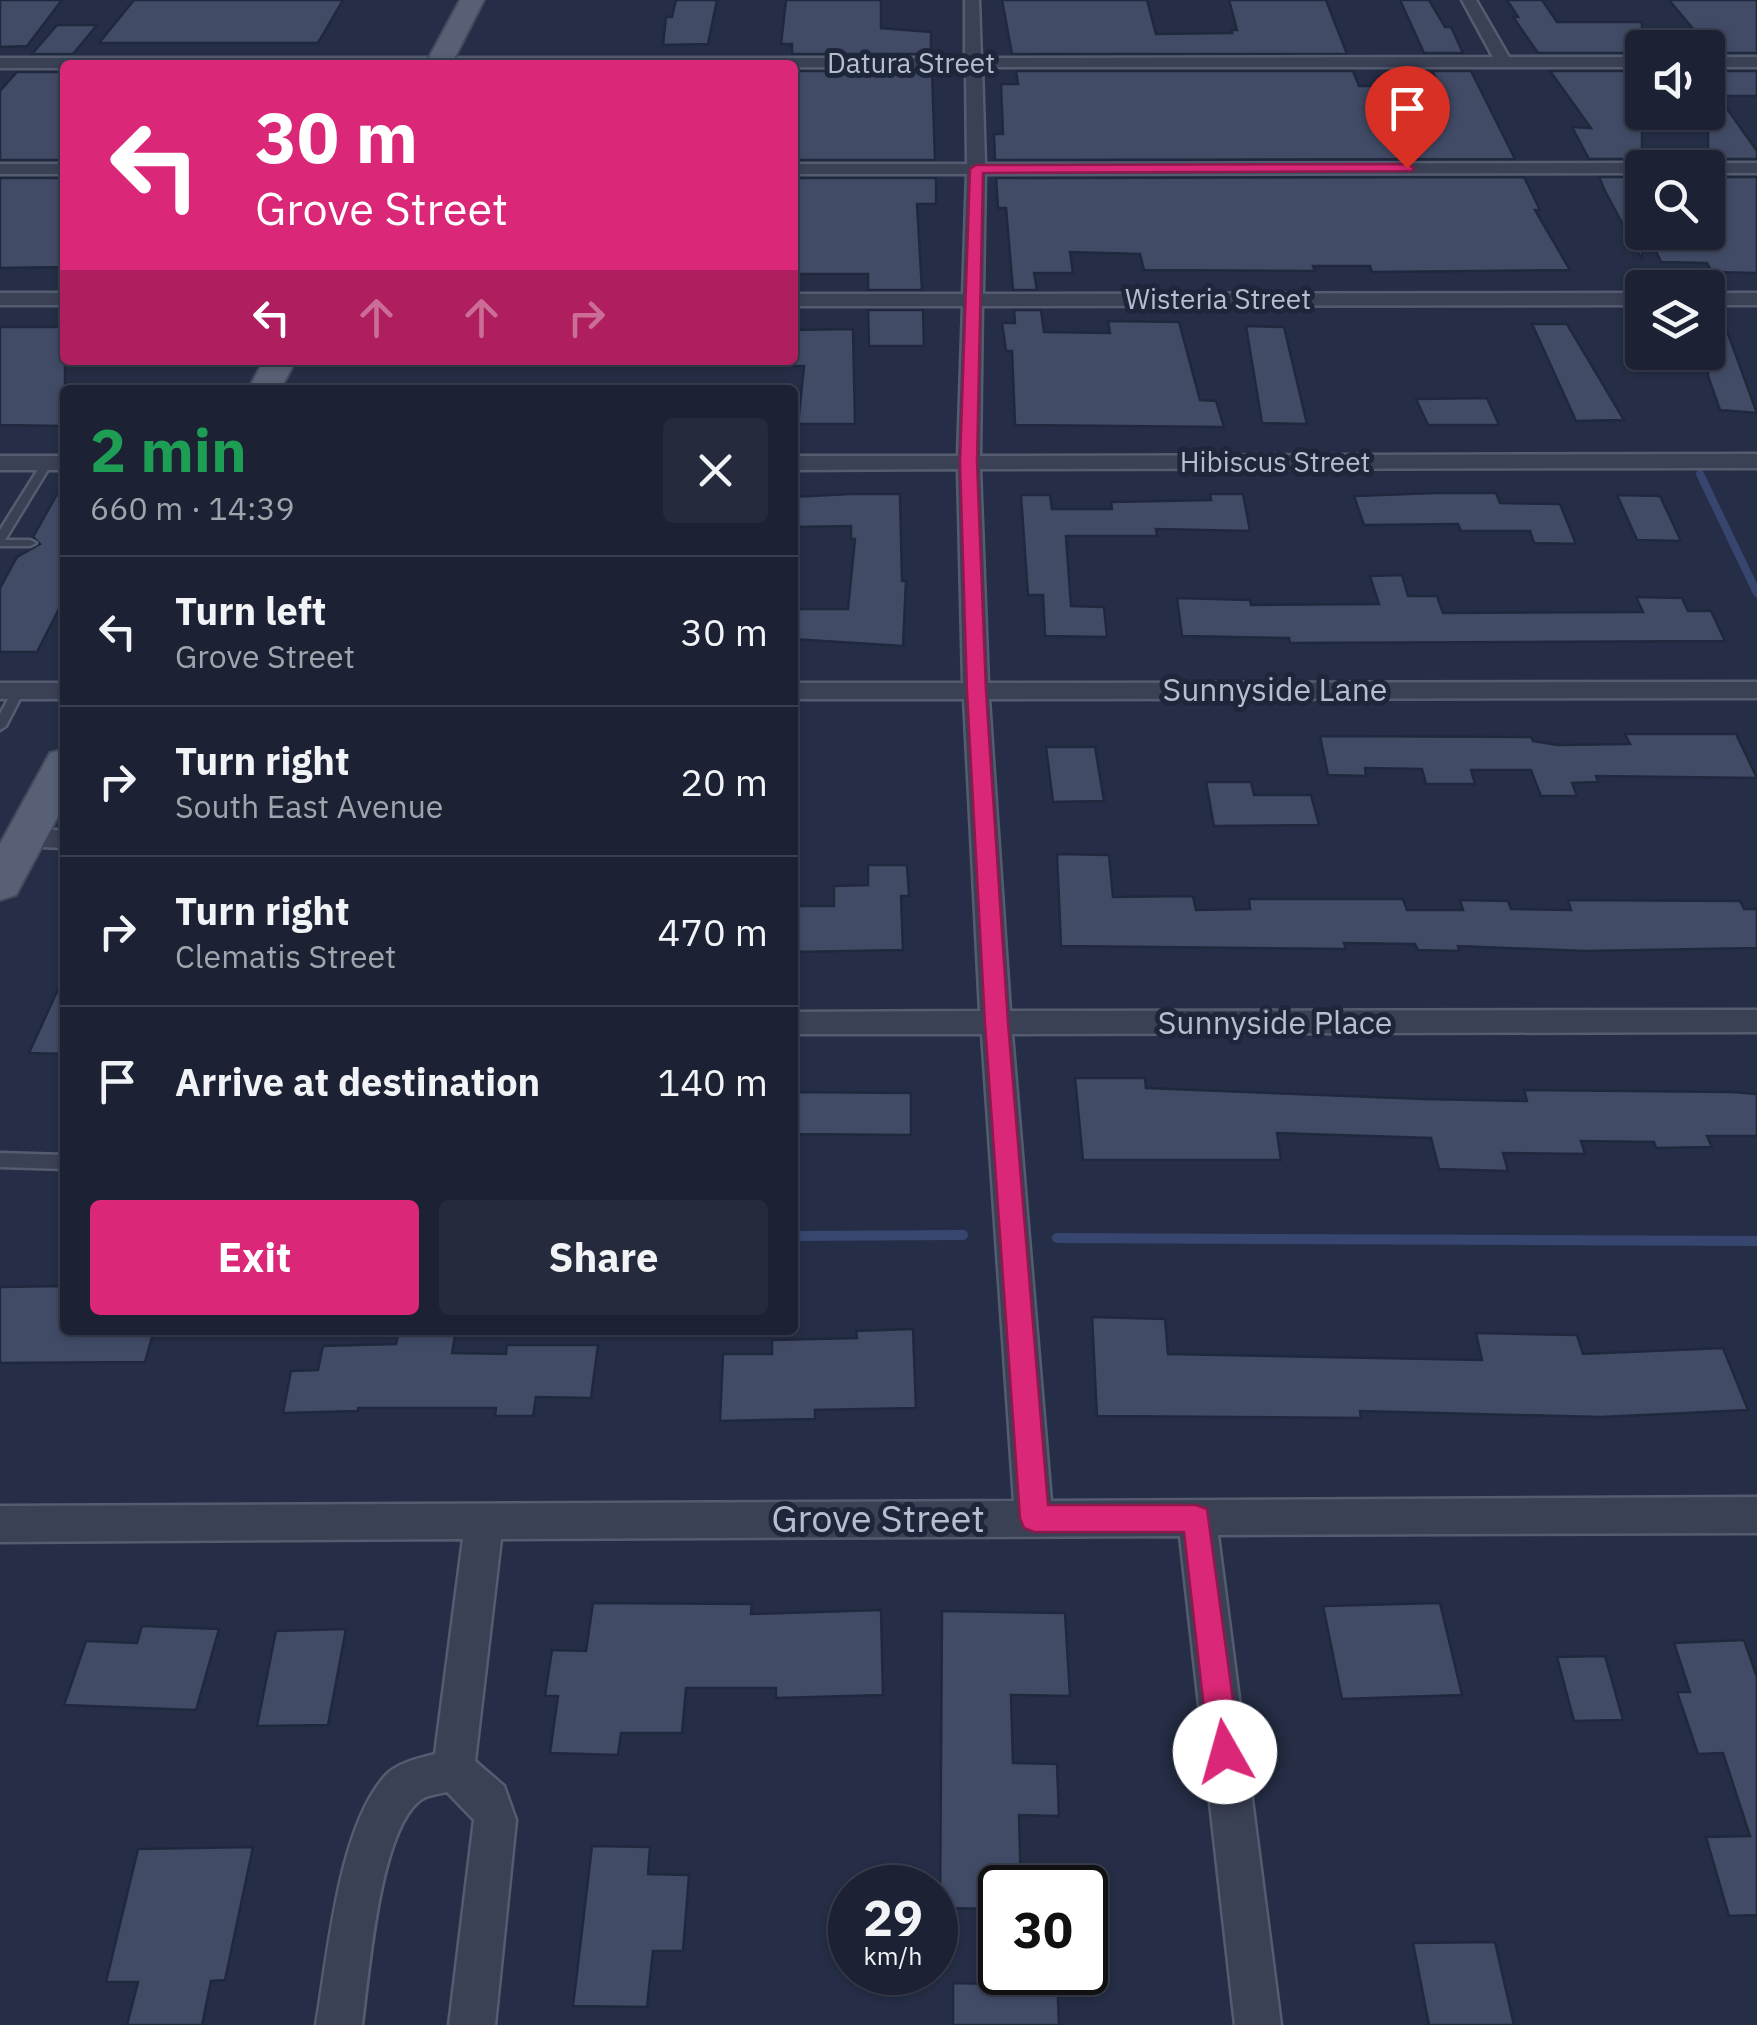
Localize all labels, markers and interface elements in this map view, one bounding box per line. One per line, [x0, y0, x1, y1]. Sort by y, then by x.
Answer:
map controls [1625, 30, 1725, 370]
button: sound [1625, 30, 1725, 130]
street label: Datura Street [827, 44, 995, 81]
pin [1365, 66, 1450, 169]
icon: arrive [1380, 81, 1435, 136]
text: 30 m [255, 91, 418, 182]
icon: left [90, 100, 220, 230]
button: search [1625, 150, 1725, 250]
text: Grove Street [255, 179, 508, 237]
button: layers [1625, 270, 1725, 370]
street label: Wisteria Street [1125, 280, 1311, 317]
icon: left [244, 290, 299, 345]
icon: ahead [349, 290, 404, 345]
icon: ahead [454, 290, 509, 345]
icon: right [559, 290, 614, 345]
text: 2 min [90, 410, 247, 489]
button: close [663, 418, 768, 523]
street label: Hibiscus Street [1180, 443, 1370, 480]
text: 660 m · 14:39 [90, 487, 295, 529]
text: Turn left [175, 586, 326, 635]
icon: left [90, 604, 145, 659]
text: 30 m [680, 607, 768, 656]
text: Grove Street [175, 635, 355, 677]
street label: Sunnyside Lane [1163, 668, 1387, 710]
text: Turn right [175, 736, 350, 785]
icon: right [90, 754, 145, 809]
text: 20 m [680, 757, 768, 806]
text: South East Avenue [175, 785, 443, 827]
text: Turn right [175, 886, 350, 935]
icon: right [90, 904, 145, 959]
text: 470 m [657, 907, 768, 956]
text: Clematis Street [175, 935, 396, 977]
street label: Sunnyside Place [1158, 1001, 1392, 1043]
icon: arrive [90, 1054, 145, 1109]
text: Arrive at destination [175, 1057, 540, 1106]
text: 140 m [657, 1057, 768, 1106]
button: Exit [90, 1200, 419, 1315]
button: Share [439, 1200, 768, 1315]
street label: Grove Street [771, 1493, 985, 1542]
position arrow [1173, 1700, 1277, 1804]
speed limit sign: 30 [978, 1865, 1108, 1995]
text: 29 [863, 1885, 923, 1950]
text: km/h [864, 1939, 922, 1972]

